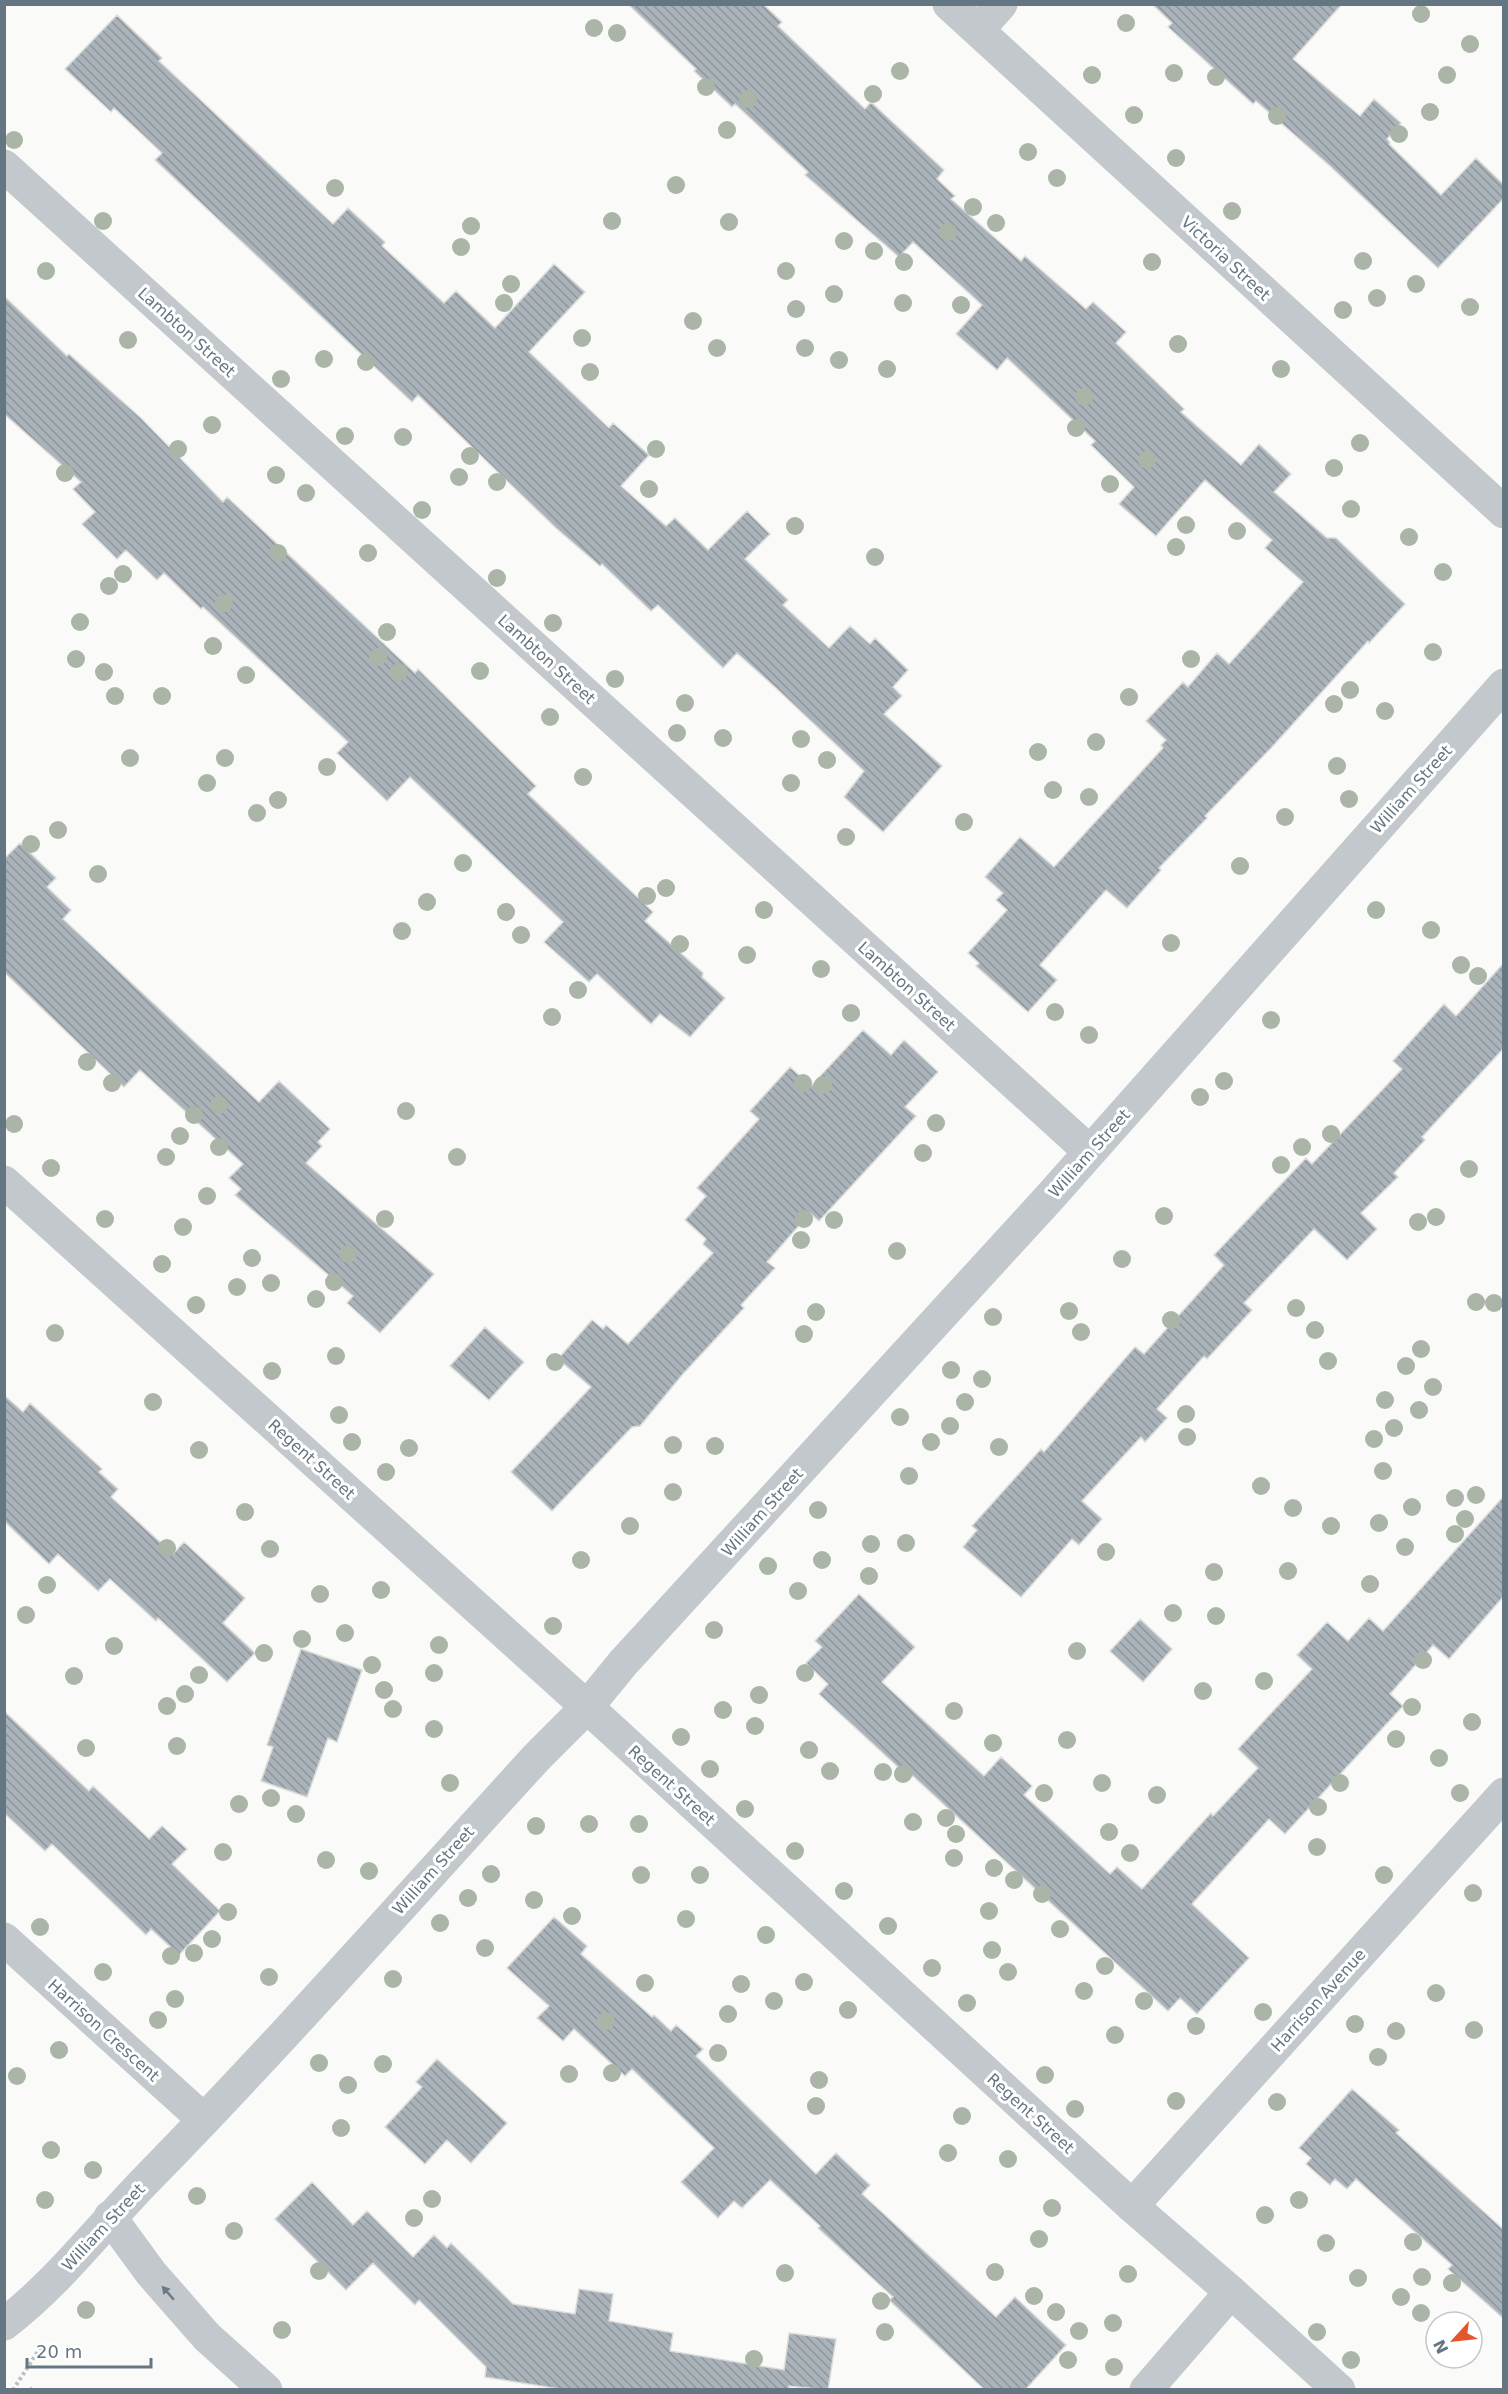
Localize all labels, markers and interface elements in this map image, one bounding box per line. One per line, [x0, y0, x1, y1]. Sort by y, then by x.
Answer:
street label: Victoria Street [1177, 212, 1274, 304]
street label: Lambton Street [134, 284, 239, 381]
street label: Lambton Street [494, 611, 599, 708]
street label: William Street [1367, 741, 1456, 837]
street label: Lambton Street [854, 938, 959, 1035]
street label: William Street [1045, 1105, 1134, 1201]
street label: Regent Street [264, 1415, 359, 1503]
street label: William Street [718, 1464, 807, 1560]
street label: Regent Street [624, 1741, 719, 1829]
street label: William Street [389, 1822, 478, 1918]
street label: Harrison Avenue [1267, 1945, 1370, 2056]
street label: Harrison Crescent [44, 1975, 163, 2085]
street label: Regent Street [983, 2069, 1078, 2157]
street label: William Street [58, 2180, 149, 2275]
one-way arrow [162, 2285, 175, 2301]
north arrow [1424, 2310, 1484, 2370]
scale bar [27, 2331, 152, 2369]
text: N [1430, 2336, 1453, 2357]
text: 20 m [36, 2341, 82, 2362]

